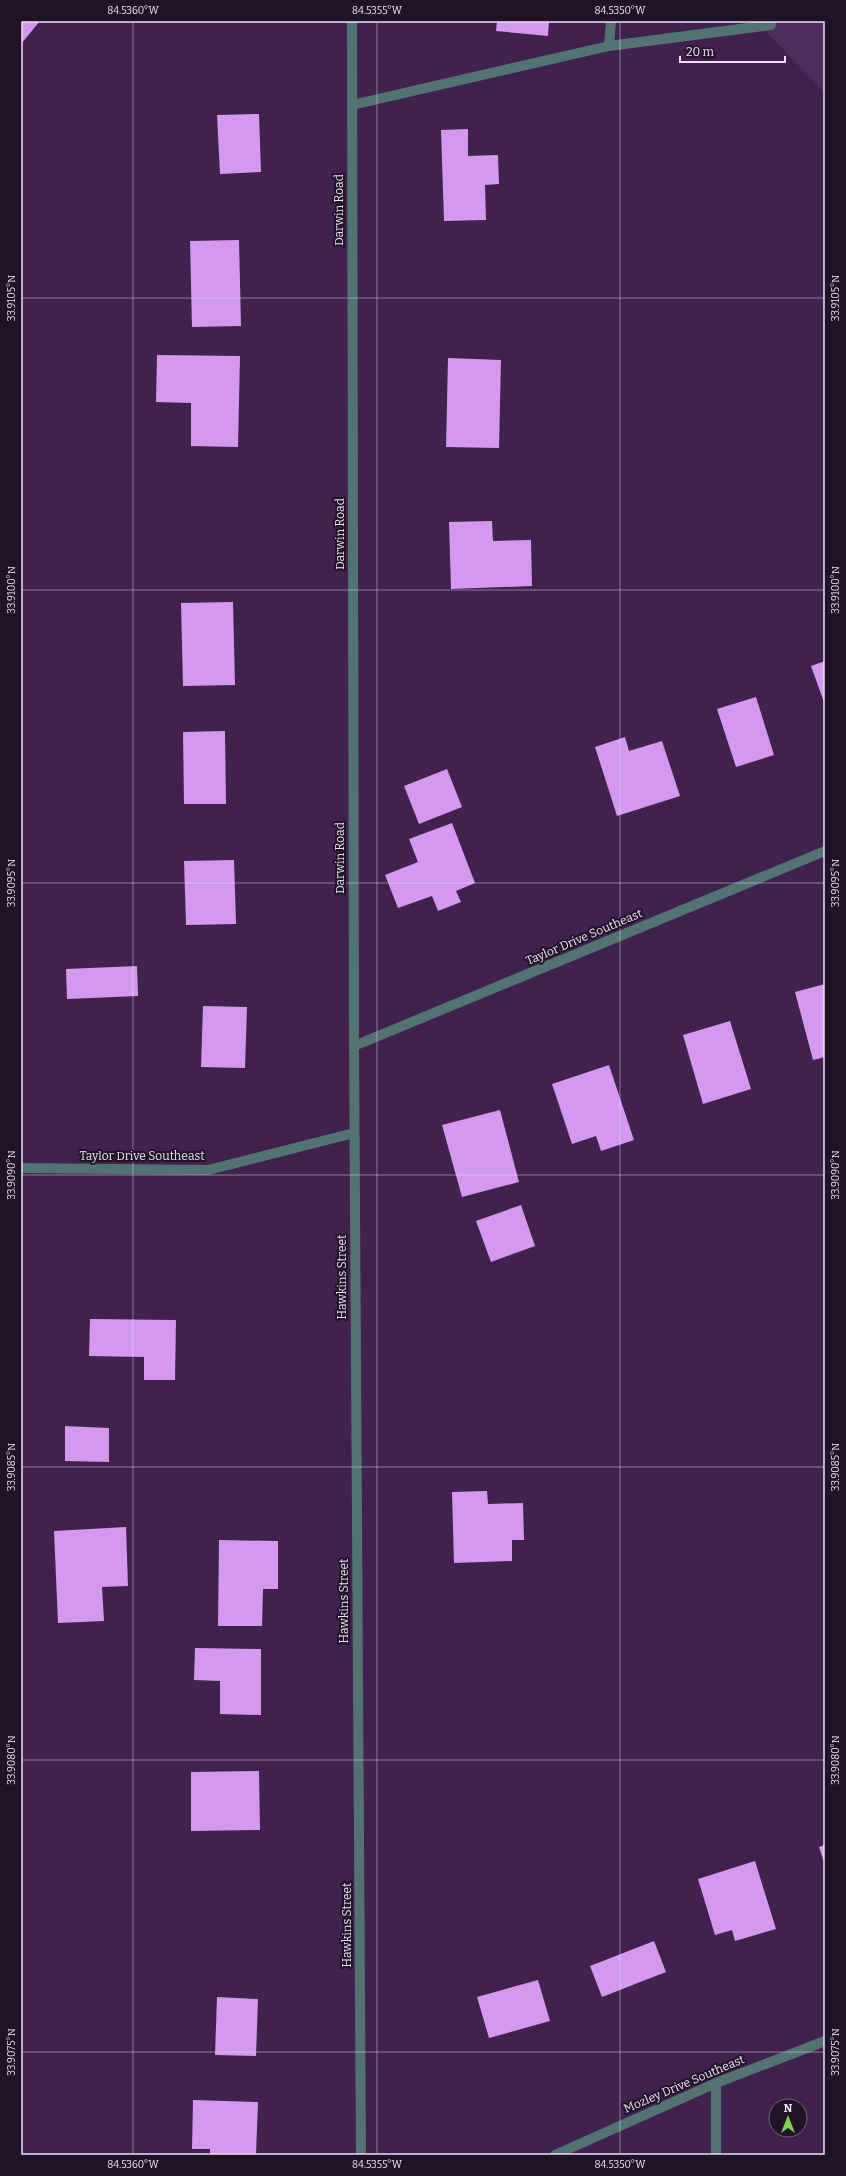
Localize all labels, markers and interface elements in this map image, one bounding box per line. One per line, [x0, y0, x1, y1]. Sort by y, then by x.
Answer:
text: 84.5360°W [107, 5, 160, 17]
text: 84.5355°W [352, 5, 403, 17]
text: 84.5350°W [594, 5, 646, 17]
scale bar [680, 38, 785, 64]
text: 20 m [686, 45, 715, 59]
street label: Darwin Road [332, 174, 346, 246]
text: 33.9105°N [6, 275, 18, 321]
text: 33.9105°N [830, 275, 842, 321]
street label: Darwin Road [333, 498, 347, 570]
text: 33.9100°N [6, 566, 18, 614]
text: 33.9100°N [830, 566, 842, 614]
street label: Darwin Road [333, 822, 347, 894]
text: 33.9095°N [6, 859, 18, 907]
text: 33.9095°N [830, 859, 842, 907]
street label: Taylor Drive Southeast [524, 906, 645, 968]
street label: Taylor Drive Southeast [79, 1149, 205, 1163]
text: 33.9090°N [6, 1150, 18, 1200]
text: 33.9090°N [830, 1150, 842, 1200]
street label: Hawkins Street [335, 1234, 349, 1319]
text: 33.9085°N [6, 1443, 18, 1491]
text: 33.9085°N [830, 1443, 842, 1491]
street label: Hawkins Street [337, 1558, 351, 1643]
text: 33.9080°N [6, 1735, 18, 1785]
text: 33.9080°N [830, 1735, 842, 1785]
street label: Hawkins Street [340, 1882, 354, 1967]
text: 33.9075°N [6, 2028, 18, 2076]
text: 33.9075°N [830, 2028, 842, 2076]
street label: Mozley Drive Southeast [621, 2052, 747, 2116]
north arrow [768, 2098, 808, 2138]
text: N [784, 2102, 793, 2115]
text: 84.5360°W [107, 2159, 160, 2171]
text: 84.5355°W [352, 2159, 403, 2171]
text: 84.5350°W [594, 2159, 646, 2171]

